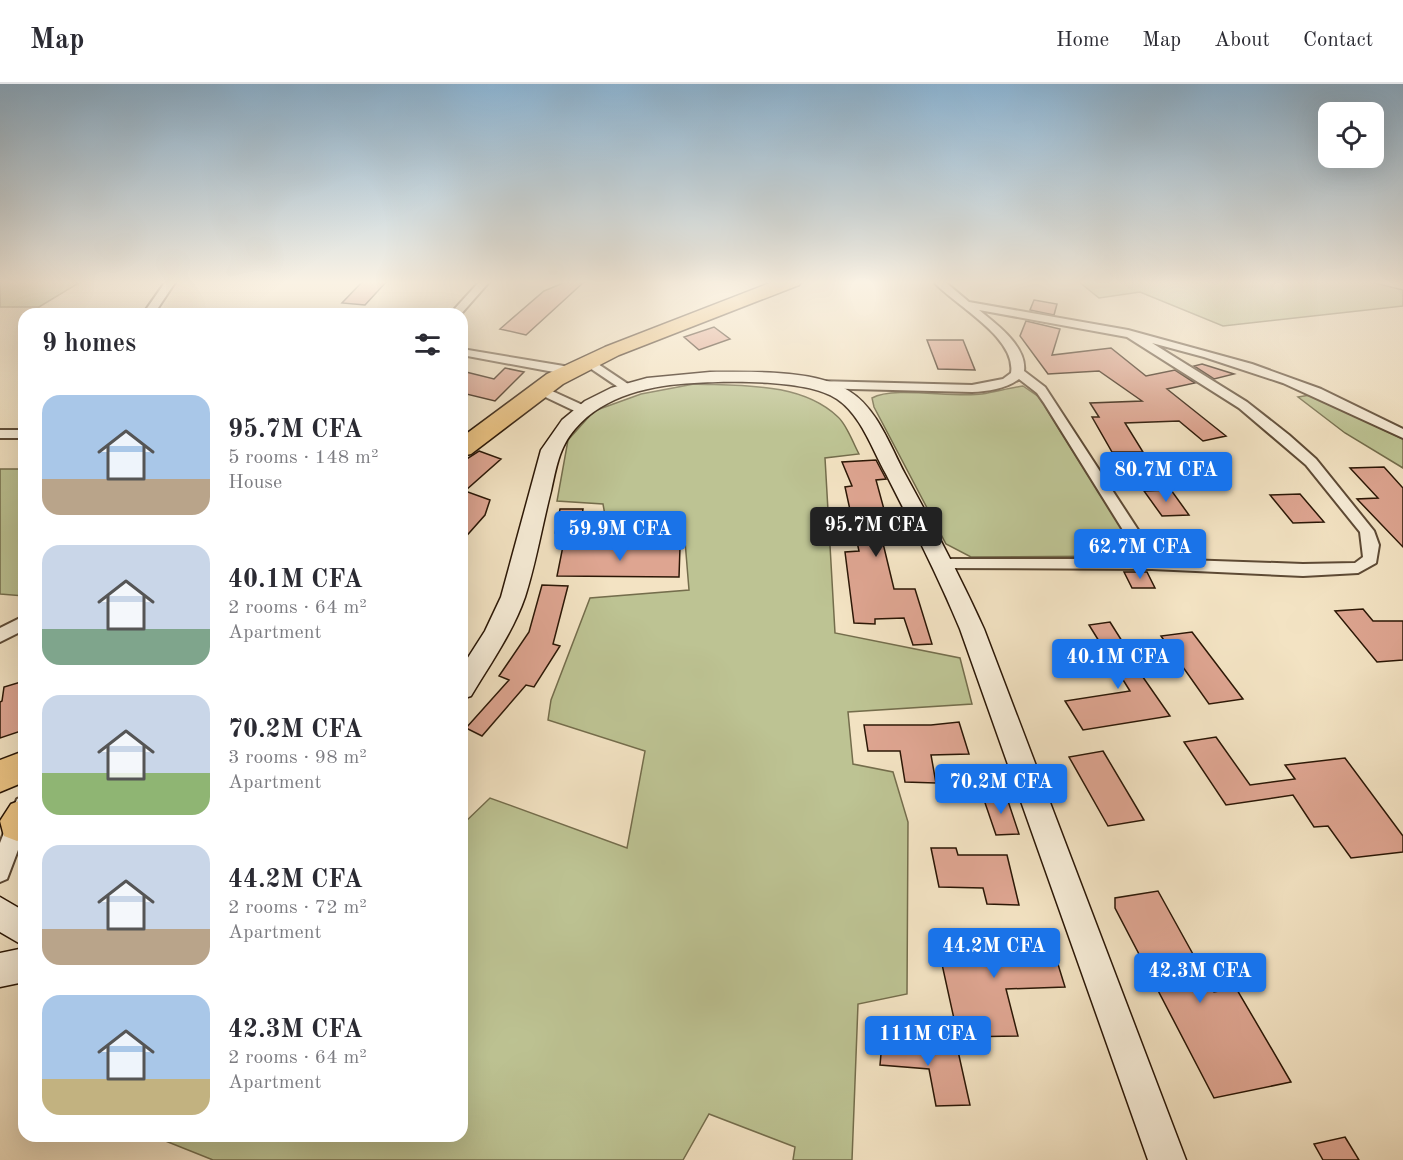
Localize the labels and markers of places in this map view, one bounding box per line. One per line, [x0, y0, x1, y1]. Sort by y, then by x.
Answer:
pin: 80.7M CFA [1097, 452, 1235, 503]
pin: 95.7M CFA [807, 507, 945, 558]
pin: 59.9M CFA [551, 511, 689, 562]
pin: 62.7M CFA [1071, 529, 1209, 580]
pin: 40.1M CFA [1049, 639, 1187, 690]
pin: 70.2M CFA [932, 764, 1070, 815]
pin: 44.2M CFA [925, 928, 1063, 979]
pin: 42.3M CFA [1131, 953, 1269, 1004]
pin: 111M CFA [866, 1016, 990, 1067]

